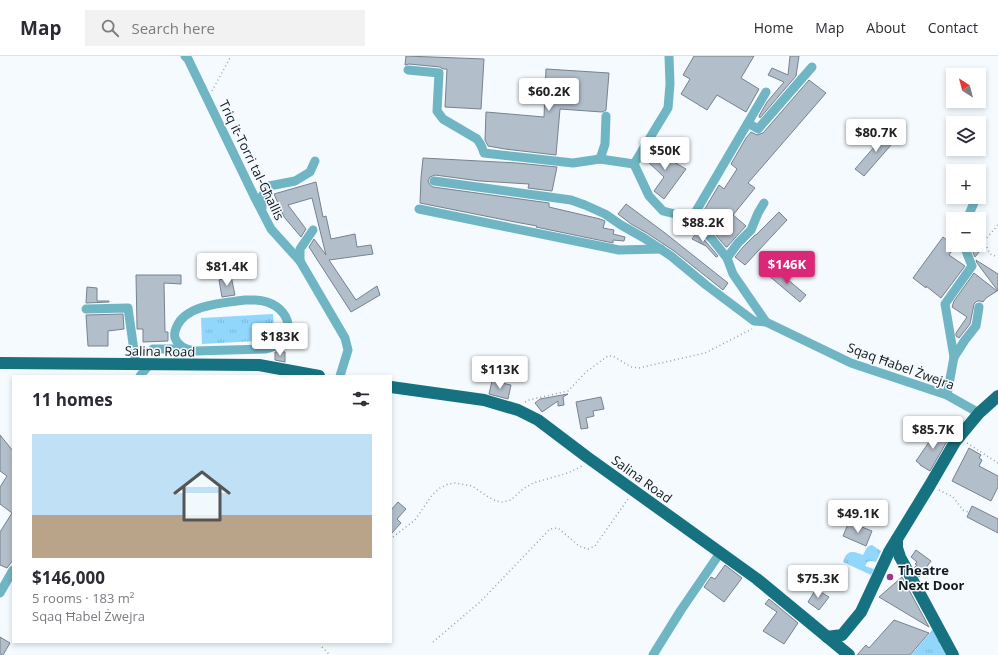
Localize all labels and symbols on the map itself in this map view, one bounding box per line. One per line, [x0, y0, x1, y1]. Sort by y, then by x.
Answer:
north arrow [946, 68, 986, 108]
pin: $60.2K [516, 78, 582, 112]
street label: Triq it-Torri tal-Għallis [215, 97, 289, 223]
pin: $80.7K [843, 119, 909, 153]
pin: $50K [641, 137, 689, 171]
pin: $88.2K [670, 209, 736, 243]
pin: $146K [759, 251, 815, 285]
pin: $81.4K [194, 253, 260, 287]
pin: $183K [252, 323, 308, 357]
street label: Sqaq Ħabel Żwejra [845, 338, 957, 394]
street label: Salina Road [125, 341, 195, 361]
pin: $113K [472, 356, 528, 390]
pin: $85.7K [900, 416, 966, 450]
street label: Salina Road [608, 451, 676, 507]
pin: $49.1K [825, 500, 891, 534]
place label: Theatre Next Door [898, 561, 965, 594]
pin: $75.3K [785, 565, 851, 599]
marker: Theatre Next Door [885, 572, 895, 582]

